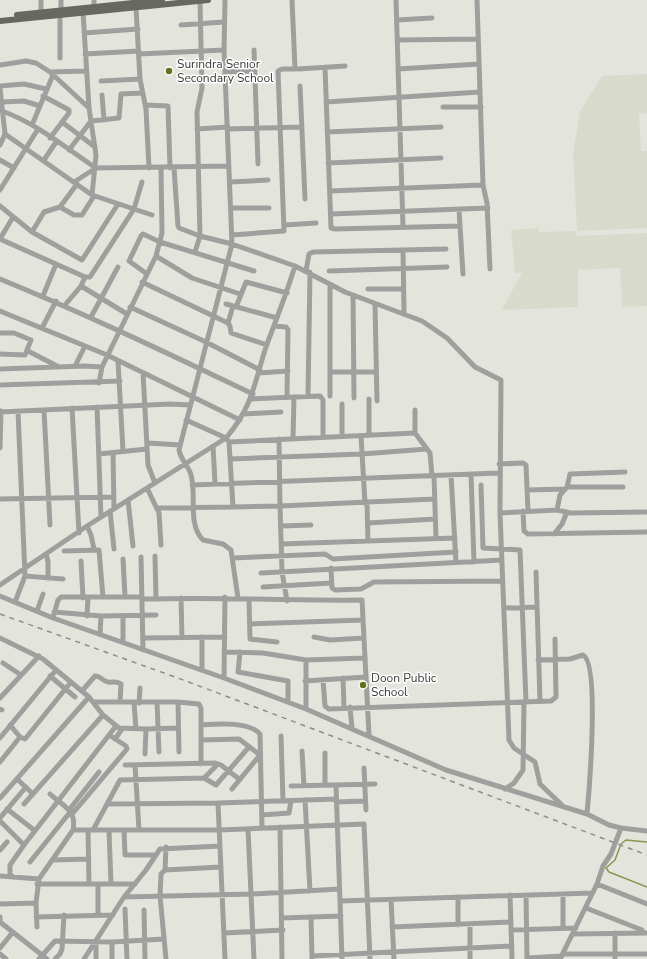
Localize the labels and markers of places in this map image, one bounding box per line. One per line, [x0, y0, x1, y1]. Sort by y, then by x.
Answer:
place label: Surindra Senior Secondary School [177, 56, 274, 86]
marker: Surindra Senior Secondary School [164, 66, 174, 76]
place label: Doon Public School [371, 670, 437, 700]
marker: Doon Public School [358, 680, 368, 690]

